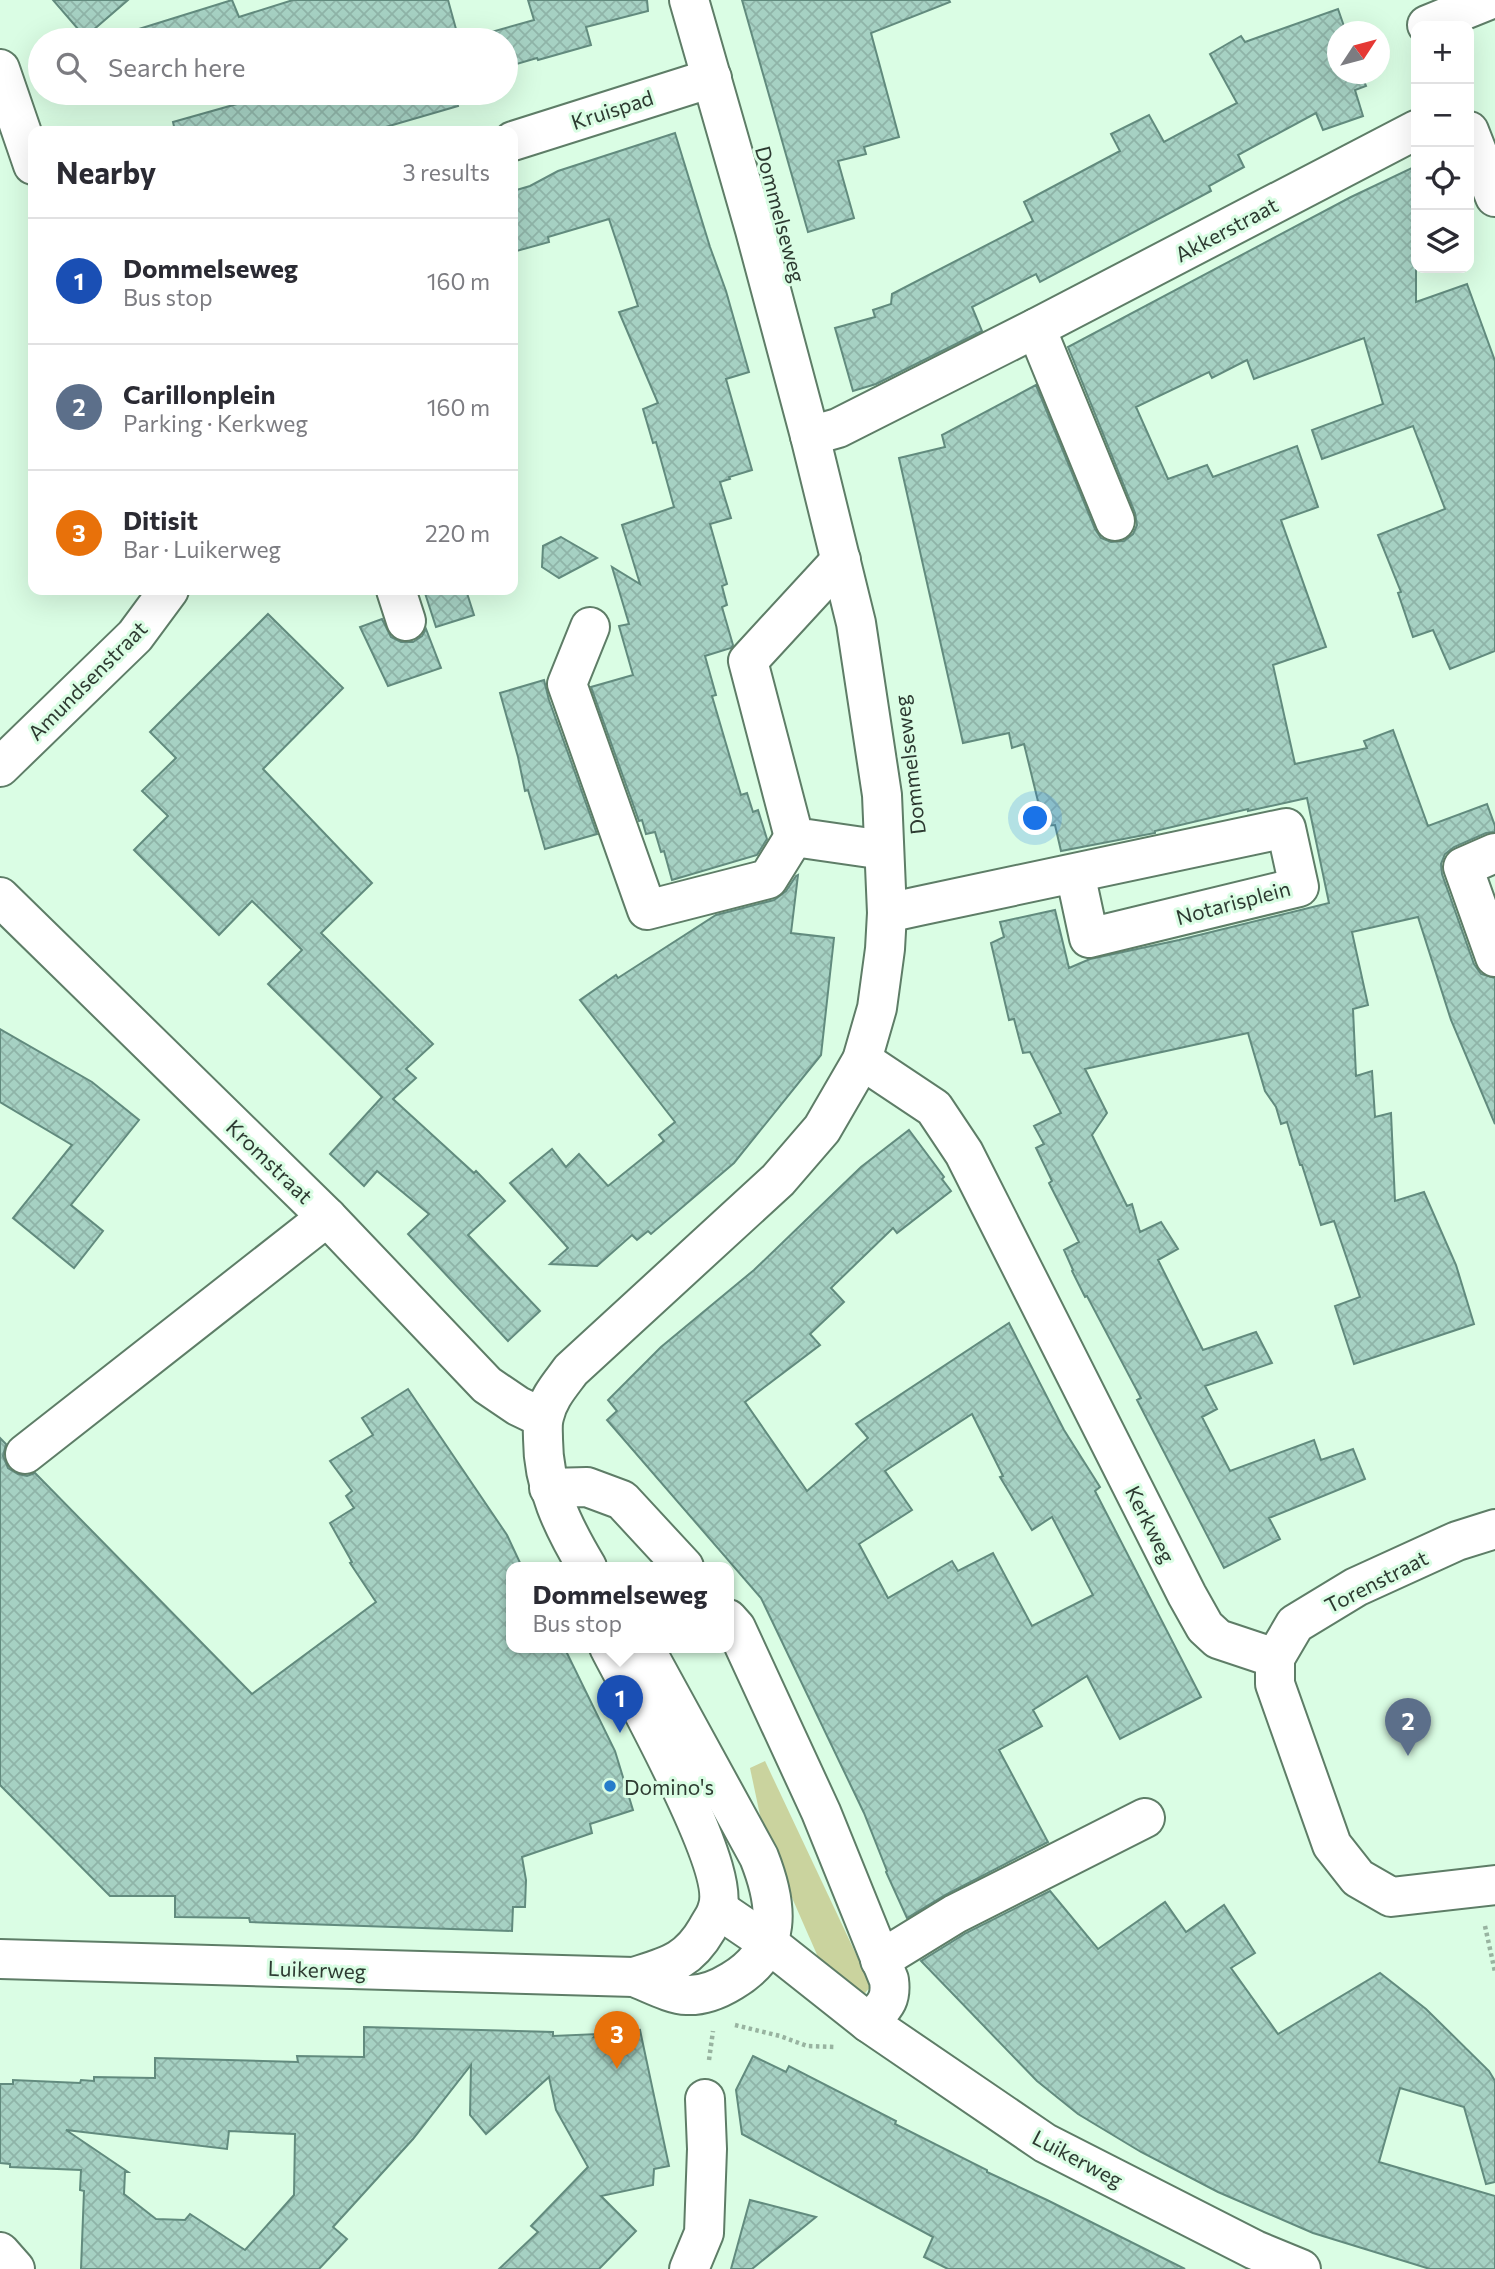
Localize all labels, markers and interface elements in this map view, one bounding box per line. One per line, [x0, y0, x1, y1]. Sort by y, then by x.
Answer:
north arrow [1327, 21, 1390, 84]
map controls [1411, 21, 1474, 273]
button: + [1411, 21, 1474, 84]
search box [28, 28, 518, 105]
icon: search [52, 48, 90, 86]
text: Search here [108, 51, 246, 82]
street label: Kruispad [568, 84, 656, 134]
button: − [1411, 84, 1474, 147]
street label: Dommelseweg [751, 143, 811, 285]
button: locate [1411, 147, 1474, 210]
text: Nearby [56, 153, 156, 190]
text: 3 results [403, 158, 490, 186]
street label: Akkerstraat [1170, 191, 1282, 267]
button: layers [1411, 210, 1474, 273]
text: Dommelseweg [123, 252, 298, 283]
text: 1 [74, 267, 84, 295]
text: 160 m [427, 267, 490, 295]
text: Bus stop [123, 283, 213, 311]
text: Carillonplein [123, 378, 276, 409]
text: 2 [72, 393, 86, 421]
text: 160 m [427, 393, 490, 421]
text: Parking · Kerkweg [123, 409, 308, 437]
text: Ditisit [123, 504, 198, 535]
text: 3 [72, 519, 86, 547]
text: 220 m [425, 519, 490, 547]
text: Bar · Luikerweg [123, 535, 281, 563]
street label: Amundsenstraat [22, 615, 152, 745]
street label: Dommelseweg [888, 694, 930, 836]
your location [1018, 801, 1052, 835]
street label: Notarisplein [1173, 875, 1293, 929]
street label: Kromstraat [222, 1114, 318, 1208]
street label: Kerkweg [1121, 1481, 1181, 1567]
street label: Torenstraat [1320, 1544, 1432, 1618]
popup [506, 1562, 734, 1653]
text: Dommelseweg [532, 1578, 708, 1609]
text: Bus stop [532, 1609, 622, 1637]
pin: 1 [597, 1675, 643, 1733]
pin: 2 [1385, 1698, 1431, 1756]
place label: Domino's [624, 1774, 714, 1799]
marker: Domino's [602, 1778, 618, 1794]
street label: Luikerweg [267, 1955, 367, 1983]
pin: 3 [594, 2011, 640, 2069]
street label: Luikerweg [1029, 2124, 1127, 2192]

